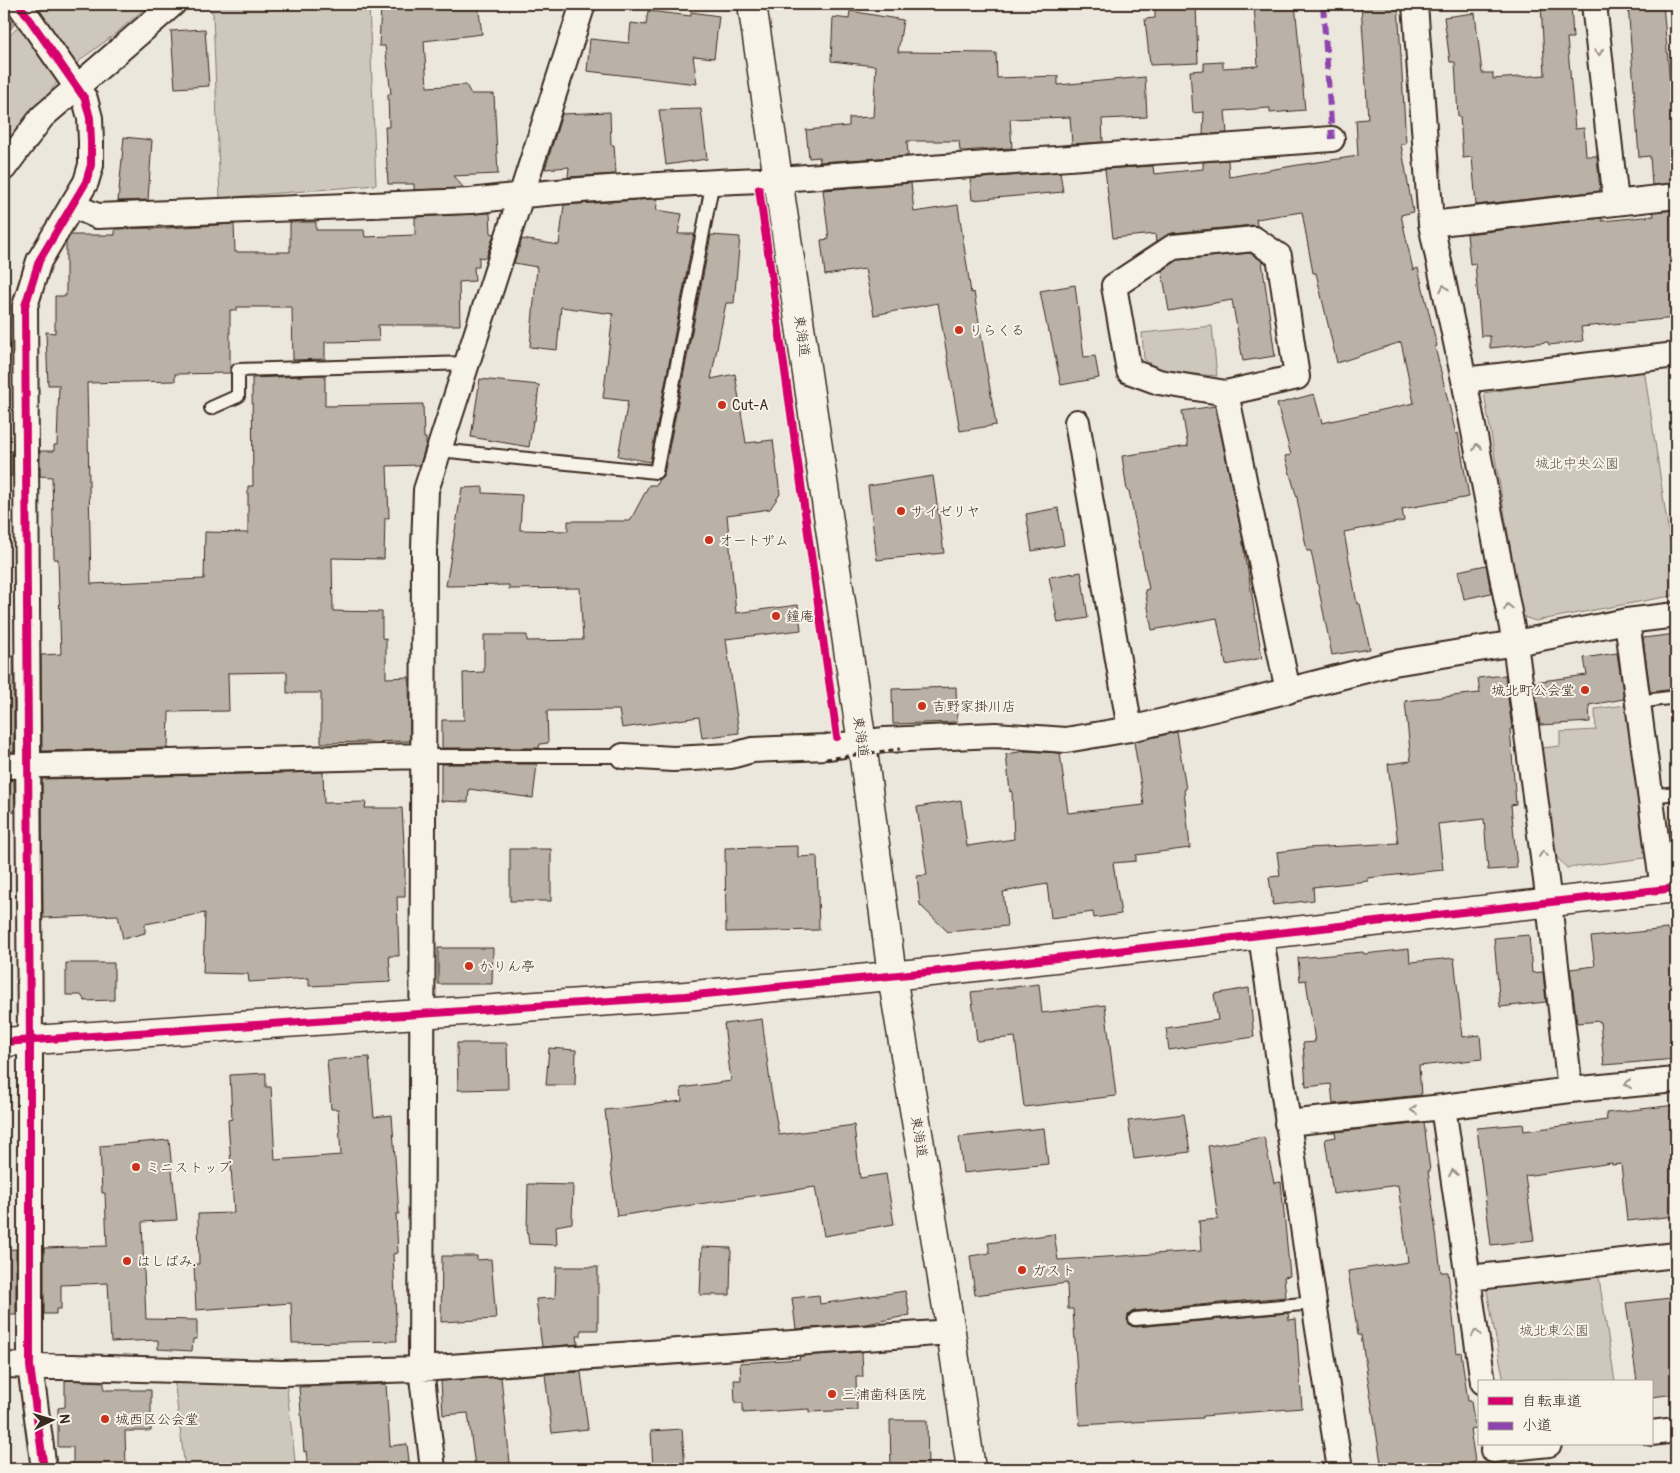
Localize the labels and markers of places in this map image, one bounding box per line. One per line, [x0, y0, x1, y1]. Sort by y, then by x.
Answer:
place label: りらくる [969, 322, 1025, 339]
marker: りらくる [953, 324, 965, 336]
place label: Cut-A [732, 397, 768, 414]
marker: Cut-A [716, 399, 728, 411]
place label: サイゼリヤ [911, 503, 980, 520]
marker: サイゼリヤ [895, 505, 907, 517]
place label: オートザム [719, 532, 789, 549]
marker: オートザム [703, 534, 715, 546]
place label: 鐘庵 [786, 608, 814, 625]
marker: 鐘庵 [770, 610, 782, 622]
place label: 城北町公会堂 [1491, 682, 1575, 699]
marker: 城北町公会堂 [1579, 684, 1591, 696]
place label: 吉野家掛川店 [932, 698, 1016, 715]
marker: 吉野家掛川店 [916, 700, 928, 712]
place label: かりん亭 [479, 958, 535, 975]
marker: かりん亭 [463, 960, 475, 972]
place label: ミニストップ [146, 1159, 231, 1176]
marker: ミニストップ [130, 1161, 142, 1173]
place label: はしばみ. [137, 1253, 196, 1270]
marker: はしばみ. [121, 1255, 133, 1267]
place label: ガスト [1032, 1262, 1075, 1279]
marker: ガスト [1016, 1264, 1028, 1276]
place label: 三浦歯科医院 [842, 1386, 926, 1403]
marker: 三浦歯科医院 [826, 1388, 838, 1400]
place label: 城西区公会堂 [115, 1411, 199, 1428]
marker: 城西区公会堂 [99, 1413, 111, 1425]

